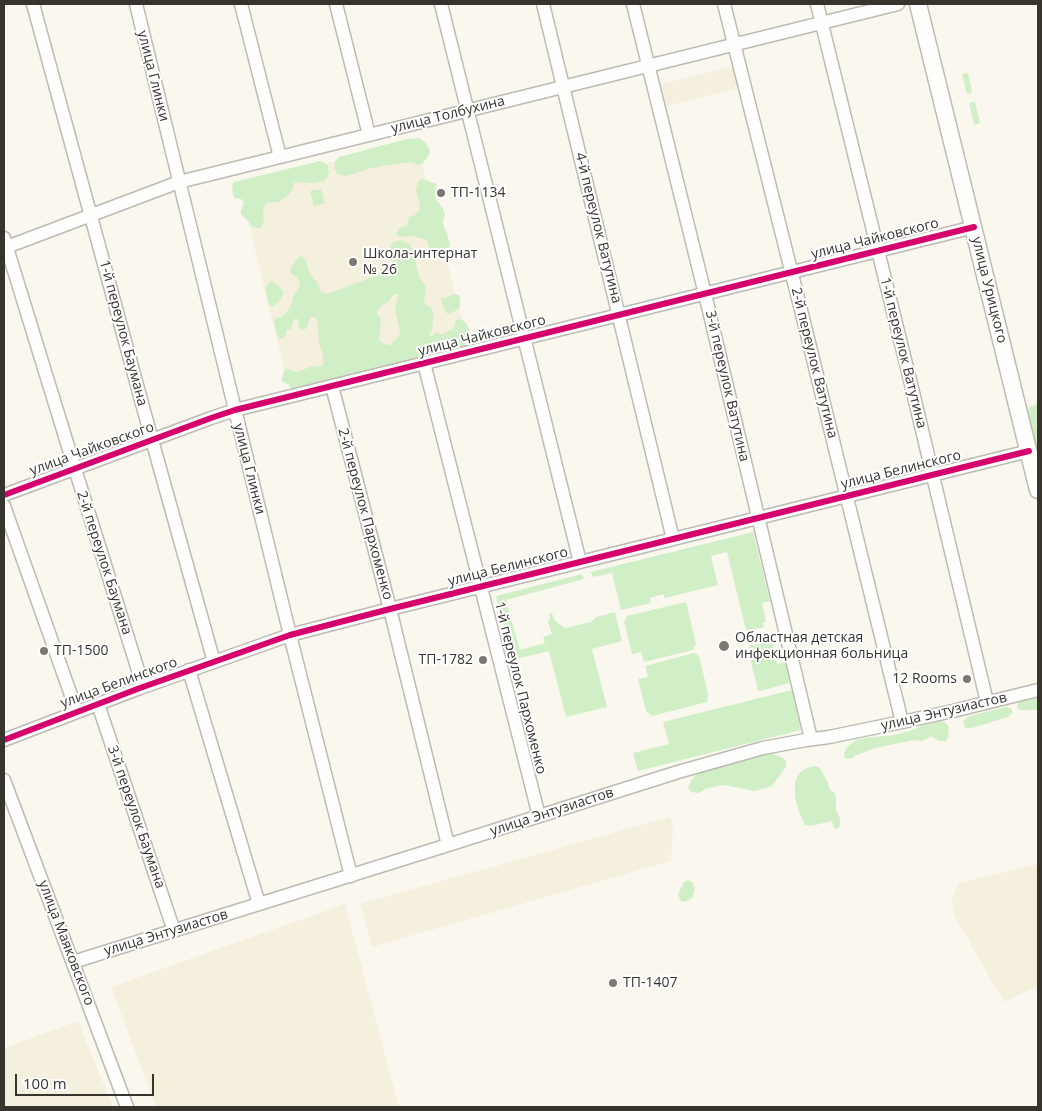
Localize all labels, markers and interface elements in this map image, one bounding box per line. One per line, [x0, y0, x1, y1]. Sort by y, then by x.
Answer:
street label: улица Глинки [134, 29, 172, 123]
street label: улица Толбухина [389, 93, 507, 137]
street label: 4-й переулок Ватутина [571, 151, 625, 305]
place label: ТП-1134 [451, 185, 505, 201]
marker: ТП-1134 [435, 187, 447, 199]
street label: улица Чайковского [809, 215, 941, 263]
street label: улица Урицкого [968, 235, 1010, 345]
place label: Школа-интернат № 26 [363, 246, 477, 278]
marker: Школа-интернат № 26 [347, 256, 359, 268]
street label: 1-й переулок Баумана [95, 258, 151, 408]
street label: 1-й переулок Ватутина [876, 276, 930, 430]
street label: 2-й переулок Ватутина [787, 286, 841, 440]
street label: 3-й переулок Ватутина [701, 309, 753, 463]
street label: улица Чайковского [416, 312, 548, 360]
street label: улица Чайковского [28, 419, 156, 479]
street label: улица Глинки [230, 422, 268, 516]
street label: 2-й переулок Пархоменко [334, 426, 396, 602]
street label: улица Белинского [839, 447, 963, 493]
street label: 2-й переулок Баумана [73, 489, 135, 637]
street label: улица Белинского [446, 544, 570, 590]
street label: 1-й переулок Пархоменко [490, 600, 550, 776]
place label: Областная детская инфекционная больница [735, 630, 908, 662]
marker: Областная детская инфекционная больница [717, 639, 731, 653]
place label: ТП-1500 [54, 643, 108, 659]
marker: ТП-1500 [38, 645, 50, 657]
place label: ТП-1782 [419, 652, 473, 668]
street label: улица Белинского [58, 654, 180, 712]
marker: ТП-1782 [477, 654, 489, 666]
place label: 12 Rooms [892, 671, 957, 687]
marker: 12 Rooms [961, 673, 973, 685]
street label: улица Энтузиастов [879, 689, 1009, 735]
street label: 3-й переулок Баумана [104, 743, 168, 891]
street label: улица Энтузиастов [488, 784, 616, 840]
street label: улица Маяковского [34, 878, 98, 1008]
street label: улица Энтузиастов [102, 906, 230, 960]
place label: ТП-1407 [623, 975, 677, 991]
marker: ТП-1407 [607, 977, 619, 989]
scale bar [18, 1064, 156, 1096]
text: 100 m [23, 1073, 67, 1093]

